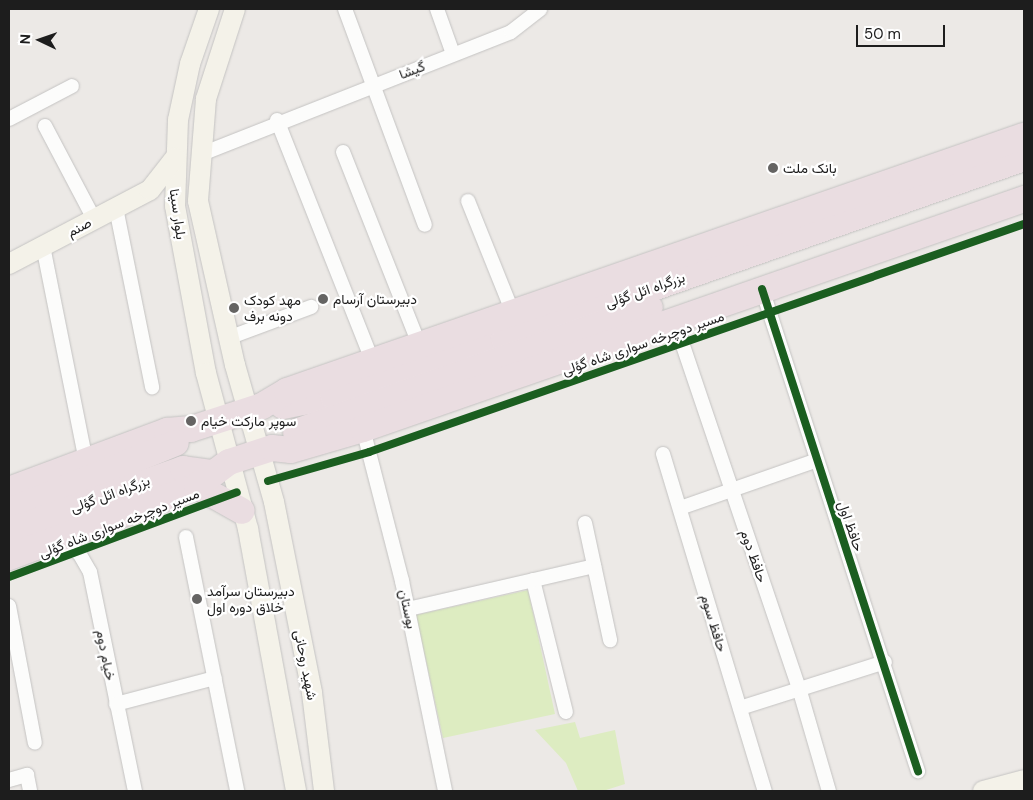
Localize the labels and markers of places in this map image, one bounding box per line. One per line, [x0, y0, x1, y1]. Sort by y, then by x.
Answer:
place label: بانک ملت [783, 160, 837, 176]
marker: بانک ملت [767, 162, 779, 174]
place label: دبیرستان آرسام [333, 291, 417, 307]
place label: مهد کودک دونه برف [244, 292, 301, 324]
marker: دبیرستان آرسام [317, 293, 329, 305]
marker: مهد کودک دونه برف [228, 302, 240, 314]
place label: سوپر مارکت خیام [201, 413, 296, 429]
marker: سوپر مارکت خیام [185, 415, 197, 427]
place label: دبیرستان سرآمد خلاق دوره اول [207, 583, 295, 616]
marker: دبیرستان سرآمد خلاق دوره اول [191, 593, 203, 605]

